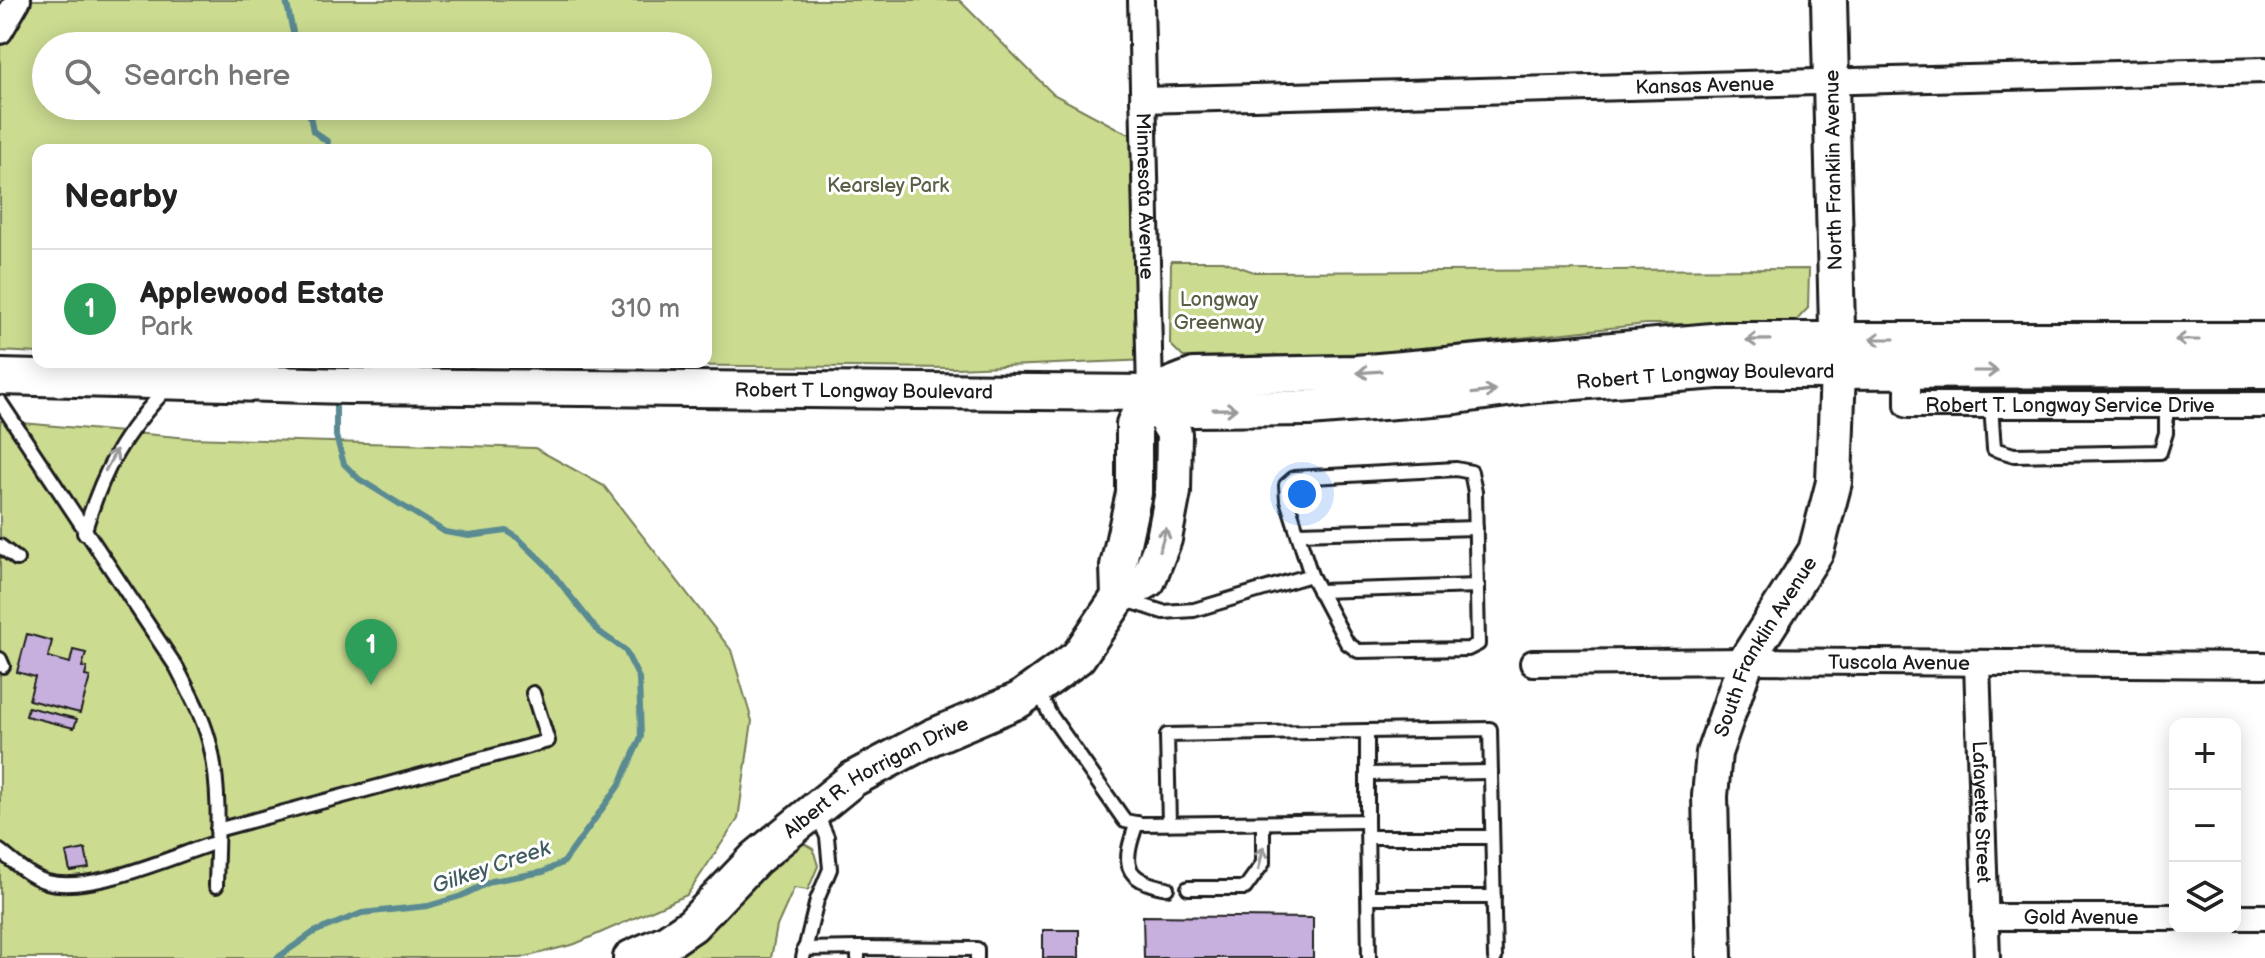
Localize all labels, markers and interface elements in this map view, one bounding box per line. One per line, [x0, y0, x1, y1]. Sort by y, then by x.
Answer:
search box [32, 32, 712, 120]
icon: search [60, 54, 104, 98]
text: Search here [124, 58, 290, 94]
street label: North Franklin Avenue [1820, 69, 1848, 270]
street label: Kansas Avenue [1635, 72, 1775, 100]
street label: Minnesota Avenue [1131, 112, 1158, 280]
park label: Kearsley Park [827, 174, 949, 198]
text: Nearby [64, 176, 178, 217]
text: Applewood Estate [140, 276, 384, 312]
park label: Longway Greenway [1174, 288, 1264, 335]
text: 1 [85, 294, 95, 325]
text: 310 m [610, 294, 680, 325]
text: Park [140, 312, 192, 343]
one-way arrow [1745, 332, 1772, 348]
one-way arrow [1869, 332, 1896, 347]
one-way arrow [2174, 332, 2201, 348]
street label: Robert T Longway Boulevard [1575, 360, 1835, 395]
one-way arrow [1972, 363, 1999, 379]
one-way arrow [1356, 365, 1383, 380]
street label: Robert T Longway Boulevard [734, 378, 993, 405]
one-way arrow [1471, 384, 1496, 399]
street label: Robert T. Longway Service Drive [1925, 394, 2215, 418]
one-way arrow [1211, 401, 1238, 417]
one-way arrow [104, 449, 120, 472]
your location [1282, 474, 1322, 514]
one-way arrow [1156, 526, 1171, 552]
street label: South Franklin Avenue [1710, 552, 1823, 740]
pin: 1 [345, 619, 397, 685]
street label: Tuscola Avenue [1828, 651, 1970, 676]
street label: Albert R. Horrigan Drive [779, 712, 972, 844]
map controls [2169, 718, 2241, 934]
button: + [2169, 718, 2241, 790]
street label: Lafayette Street [1967, 740, 1995, 883]
button: − [2169, 790, 2241, 862]
water label: Gilkey Creek [429, 834, 555, 900]
one-way arrow [1255, 846, 1270, 871]
button: layers [2169, 862, 2241, 934]
street label: Gold Avenue [2024, 906, 2139, 930]

